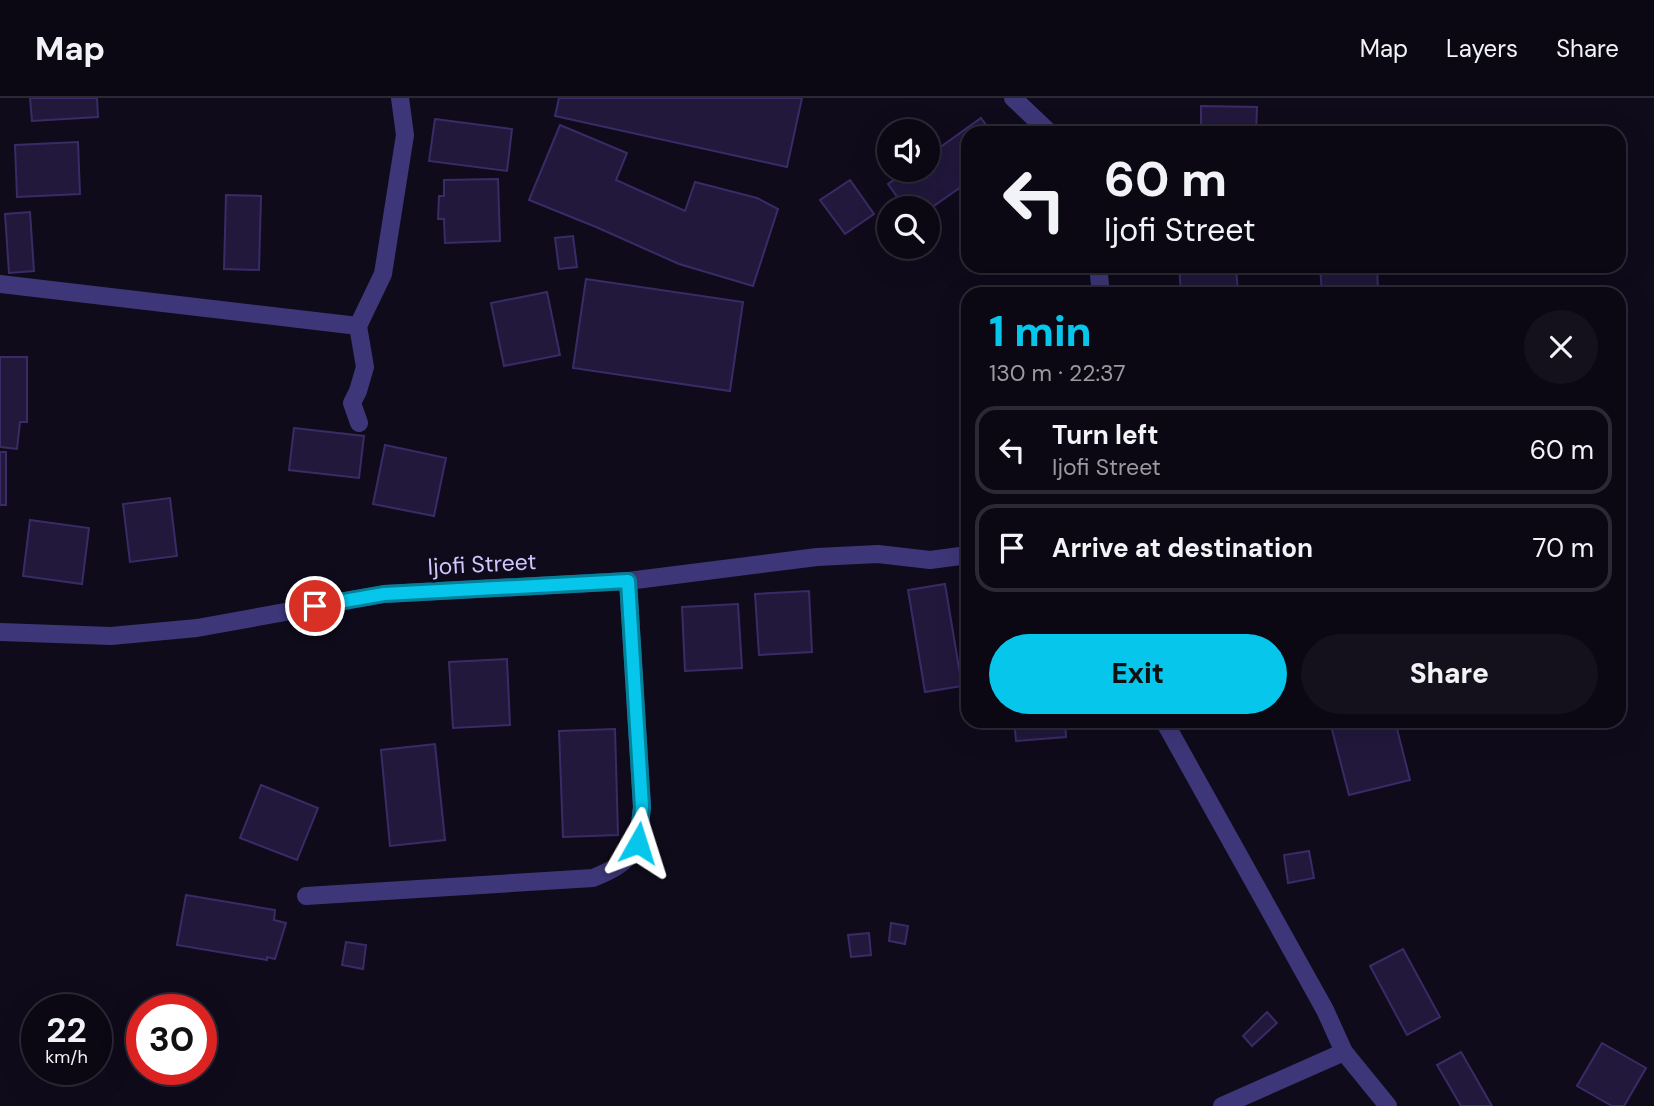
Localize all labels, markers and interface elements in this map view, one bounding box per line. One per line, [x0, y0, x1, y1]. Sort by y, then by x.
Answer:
text: Map [35, 27, 105, 70]
text: Map [1360, 33, 1408, 64]
text: Layers [1446, 33, 1518, 64]
text: Share [1556, 33, 1619, 64]
map controls [877, 119, 940, 259]
button: sound [877, 119, 940, 182]
text: 60 m [1104, 147, 1227, 211]
icon: left [989, 154, 1080, 245]
button: search [877, 196, 940, 259]
text: Ijofi Street [1104, 209, 1255, 251]
text: 1 min [989, 304, 1092, 359]
button: close [1524, 310, 1598, 384]
text: 130 m · 22:37 [989, 358, 1126, 388]
text: Turn left [1052, 418, 1159, 452]
icon: left [993, 431, 1031, 469]
text: 60 m [1530, 433, 1594, 467]
text: Ijofi Street [1052, 452, 1161, 482]
icon: arrive [993, 529, 1031, 567]
text: Arrive at destination [1052, 531, 1313, 565]
text: 70 m [1533, 531, 1594, 565]
street label: Ijofi Street [427, 546, 537, 582]
pin [285, 576, 345, 636]
icon: arrive [296, 587, 334, 625]
button: Exit [989, 634, 1287, 714]
button: Share [1301, 634, 1598, 714]
position arrow [601, 806, 675, 880]
speed limit sign: 30 [126, 994, 217, 1085]
text: 22 [46, 1007, 87, 1053]
text: km/h [45, 1045, 88, 1069]

